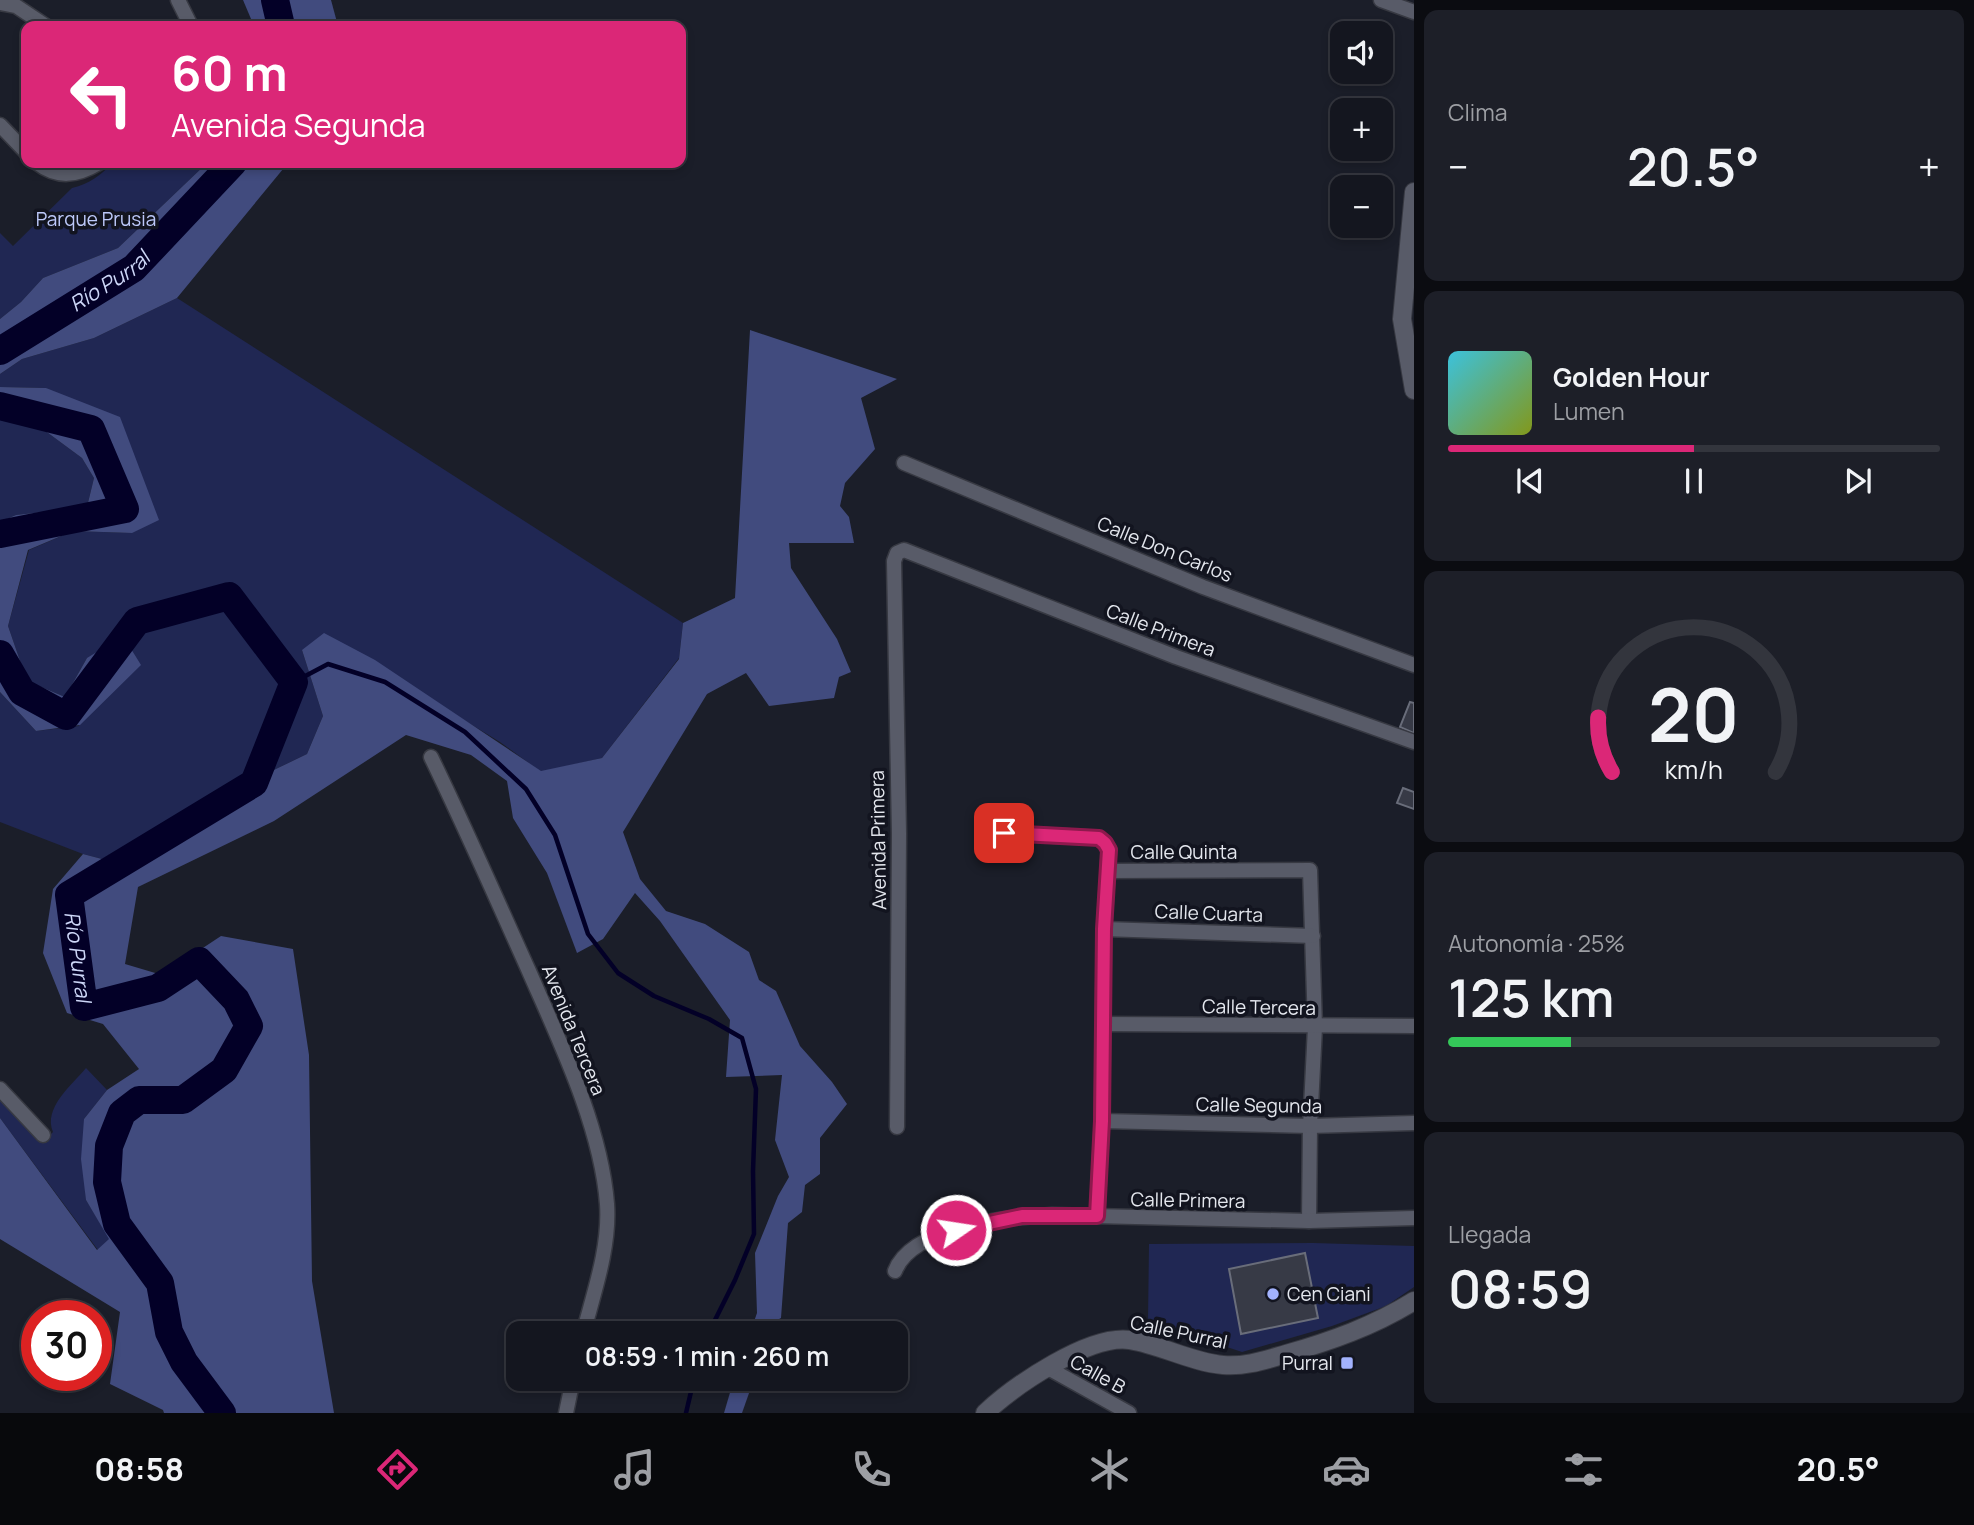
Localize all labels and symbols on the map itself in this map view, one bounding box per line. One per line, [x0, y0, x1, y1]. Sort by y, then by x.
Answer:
park label: Parque Prusia [36, 206, 156, 232]
water label: Río Purral [64, 242, 158, 318]
street label: Calle Don Carlos [1094, 510, 1236, 588]
street label: Calle Primera [1103, 597, 1219, 663]
street label: Avenida Primera [864, 770, 892, 910]
pin [974, 803, 1034, 863]
street label: Calle Quinta [1131, 839, 1237, 865]
street label: Calle Cuarta [1154, 898, 1264, 928]
water label: Río Purral [58, 910, 99, 1007]
street label: Avenida Tercera [536, 961, 612, 1099]
street label: Calle Tercera [1202, 993, 1316, 1021]
street label: Calle Segunda [1196, 1091, 1322, 1119]
street label: Calle Primera [1130, 1186, 1246, 1214]
position arrow [919, 1193, 993, 1267]
place label: Cen Ciani [1287, 1281, 1371, 1307]
marker: Cen Ciani [1265, 1286, 1281, 1302]
speed limit sign: 30 [21, 1300, 112, 1391]
street label: Calle Purral [1128, 1309, 1230, 1355]
street label: Calle B [1066, 1348, 1131, 1400]
place label: Purral [1282, 1350, 1333, 1376]
marker: Purral [1339, 1355, 1355, 1371]

